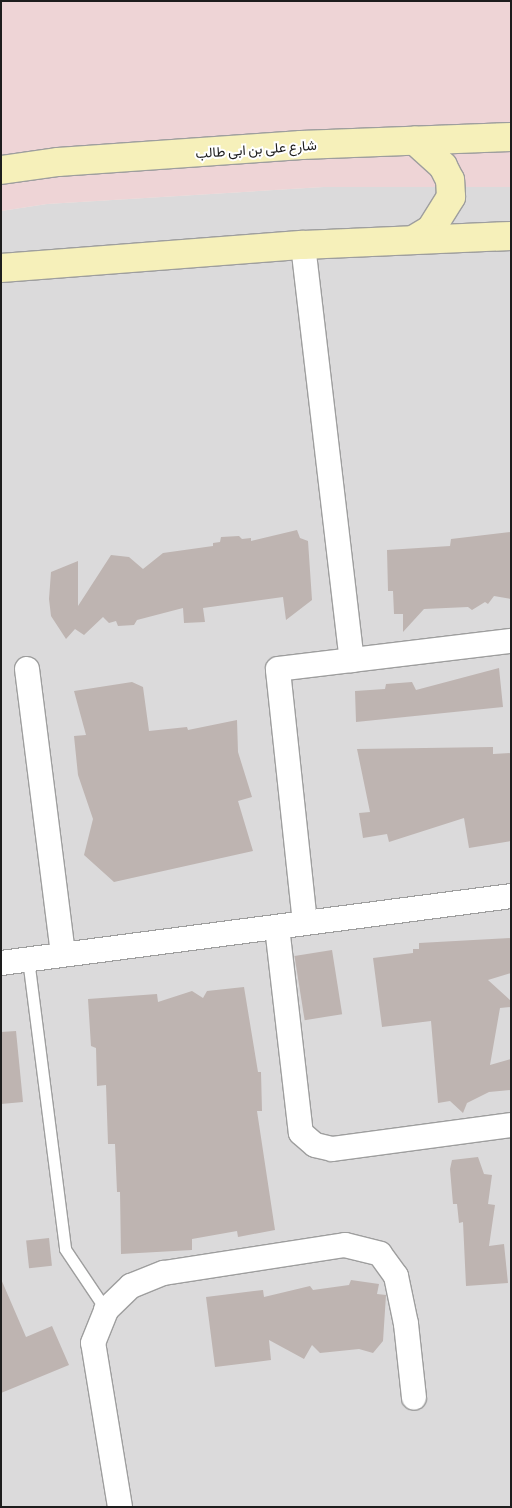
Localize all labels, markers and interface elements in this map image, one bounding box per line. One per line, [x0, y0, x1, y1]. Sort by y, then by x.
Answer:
street label: شارع على بن ابى طالب [195, 136, 317, 162]

